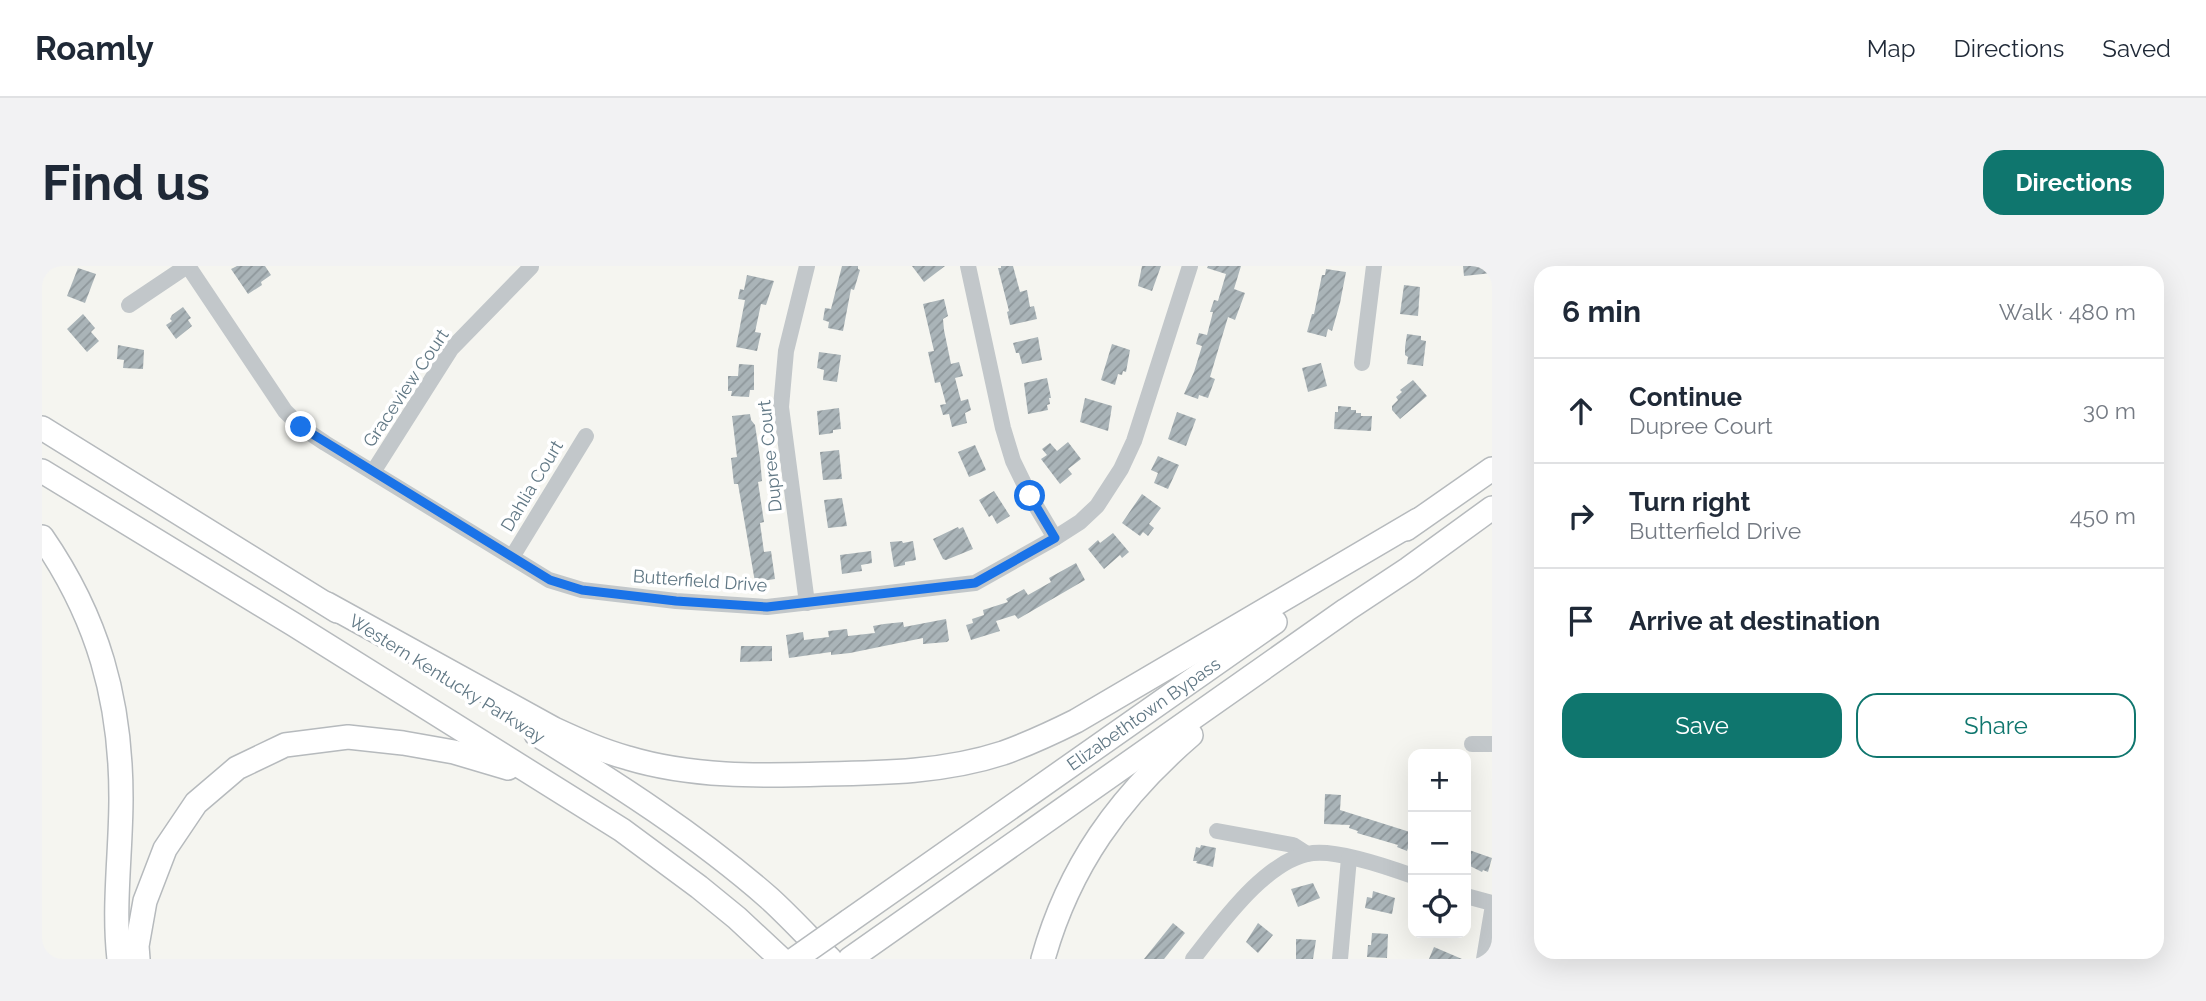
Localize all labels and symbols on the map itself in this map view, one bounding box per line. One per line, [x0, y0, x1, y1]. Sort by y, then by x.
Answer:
street label: Graceview Court [358, 325, 453, 451]
street label: Dupree Court [753, 399, 786, 513]
route end [285, 411, 316, 442]
street label: Dahlia Court [496, 436, 567, 535]
route start [1014, 480, 1045, 511]
street label: Butterfield Drive [632, 565, 768, 596]
street label: Western Kentucky Parkway [345, 609, 549, 748]
street label: Elizabethtown Bypass [1063, 653, 1224, 775]

